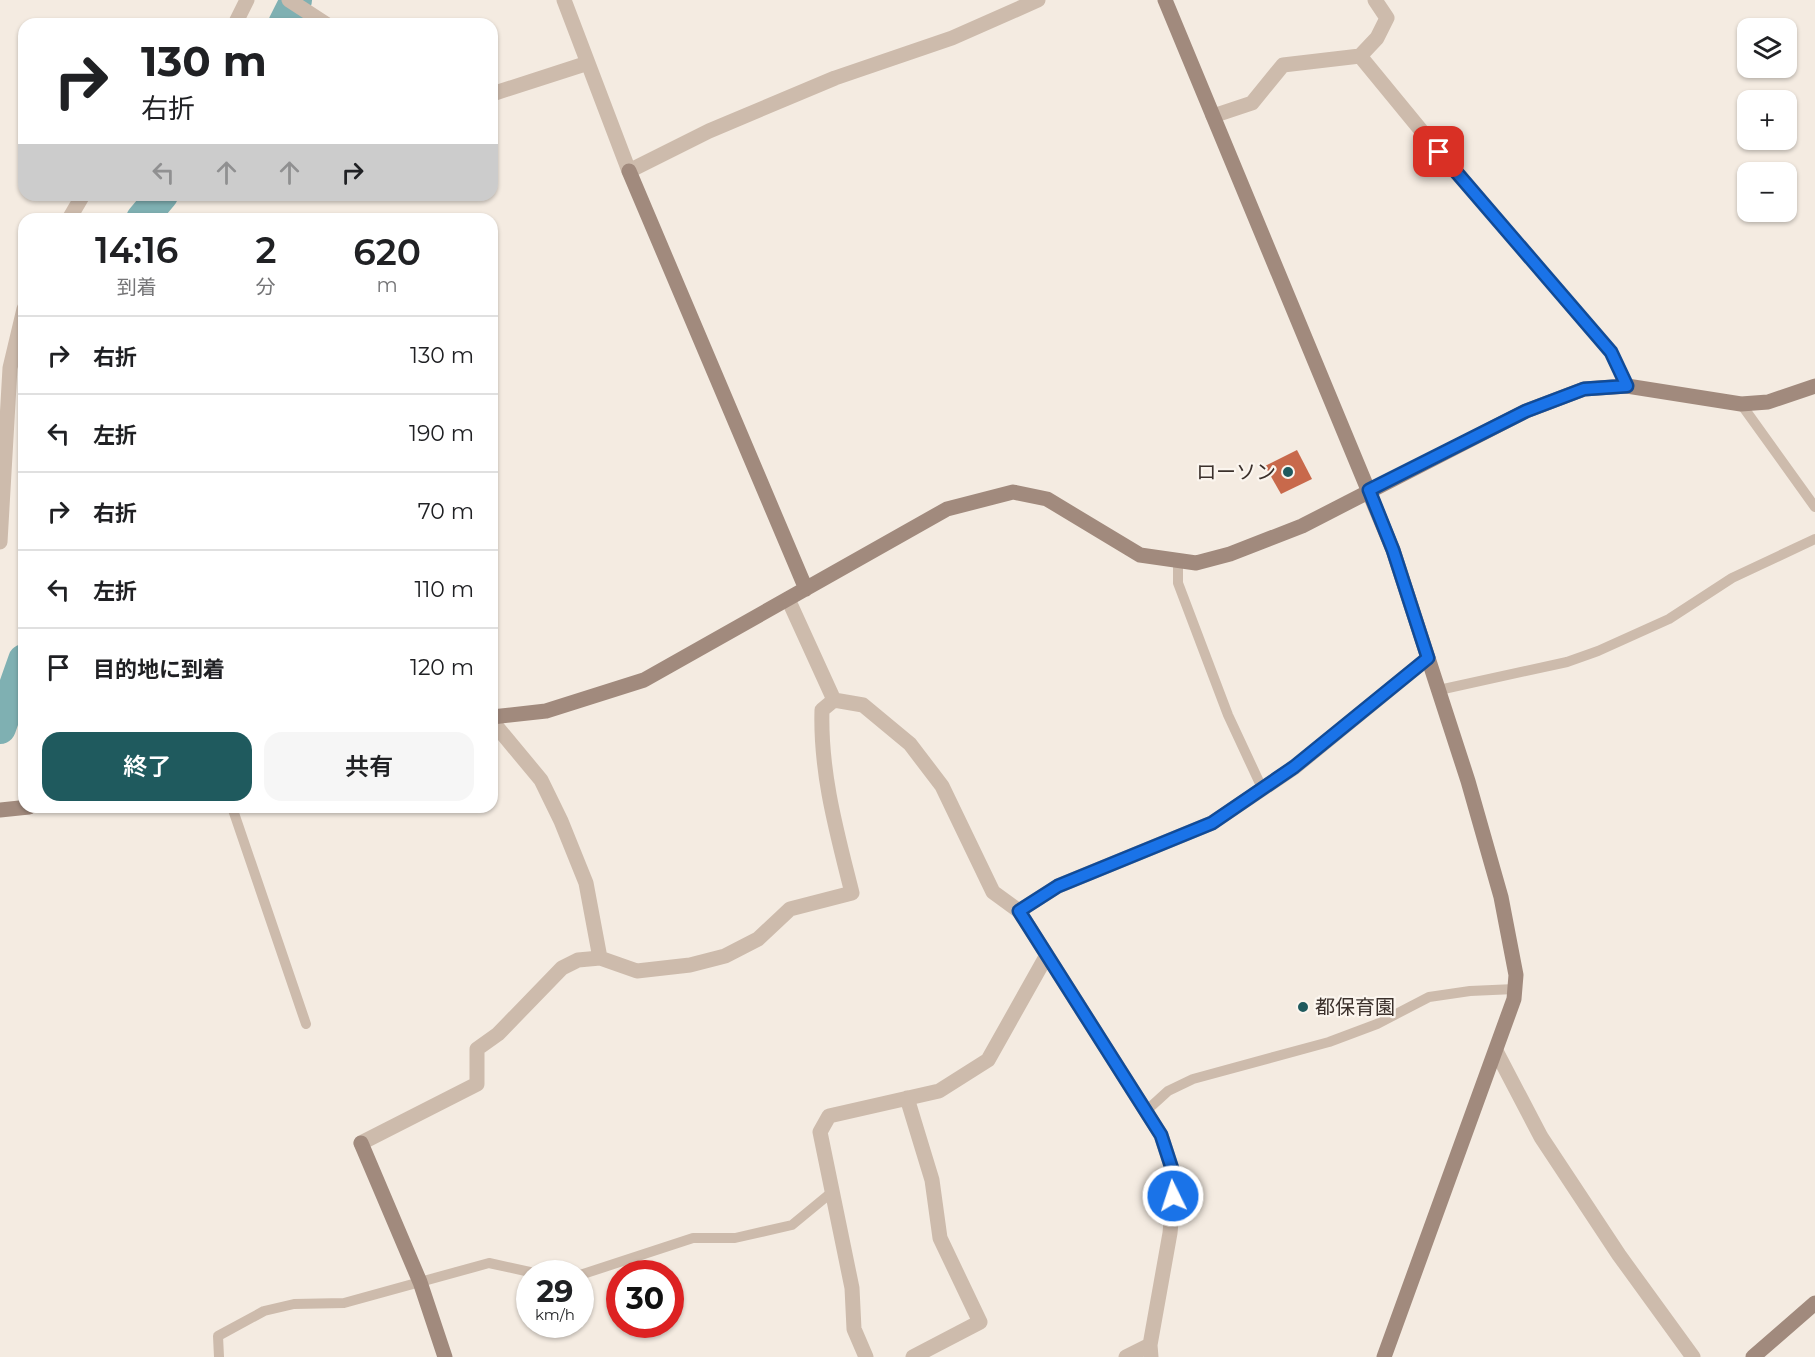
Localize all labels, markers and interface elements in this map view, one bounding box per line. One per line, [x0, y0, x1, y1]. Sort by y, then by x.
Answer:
map controls [1737, 18, 1797, 222]
button: layers [1737, 18, 1797, 78]
text: 130 m [141, 35, 267, 87]
icon: right [42, 42, 120, 120]
button: + [1737, 90, 1797, 150]
text: 右折 [141, 92, 195, 125]
pin [1413, 126, 1464, 177]
icon: arrive [1422, 135, 1455, 168]
icon: left [147, 156, 180, 189]
icon: ahead [210, 156, 243, 189]
icon: ahead [273, 156, 306, 189]
icon: right [336, 156, 369, 189]
button: − [1737, 162, 1797, 222]
text: 14:16 [95, 228, 178, 272]
text: 2 [255, 228, 276, 272]
text: 620 [353, 230, 421, 274]
text: m [377, 273, 398, 297]
text: 到着 [117, 275, 157, 299]
text: 分 [256, 275, 276, 299]
icon: right [42, 339, 75, 372]
text: 130 m [410, 342, 474, 369]
text: 右折 [93, 344, 137, 371]
icon: left [42, 417, 75, 450]
text: 190 m [409, 420, 474, 447]
text: 左折 [93, 422, 137, 449]
place label: ローソン [1196, 460, 1276, 484]
marker: ローソン [1281, 465, 1295, 479]
icon: right [42, 495, 75, 528]
text: 70 m [418, 498, 474, 525]
text: 右折 [93, 500, 137, 527]
icon: left [42, 573, 75, 606]
text: 110 m [414, 576, 474, 603]
text: 左折 [93, 578, 137, 605]
icon: arrive [42, 651, 75, 684]
text: 120 m [410, 654, 474, 681]
text: 目的地に到着 [93, 656, 225, 683]
button: 終了 [42, 732, 252, 801]
button: 共有 [264, 732, 474, 801]
place label: 都保育園 [1315, 995, 1395, 1019]
marker: 都保育園 [1296, 1000, 1310, 1014]
position arrow [1141, 1164, 1205, 1228]
speed limit sign: 30 [606, 1260, 684, 1338]
text: 29 [537, 1273, 573, 1310]
text: km/h [535, 1305, 575, 1324]

